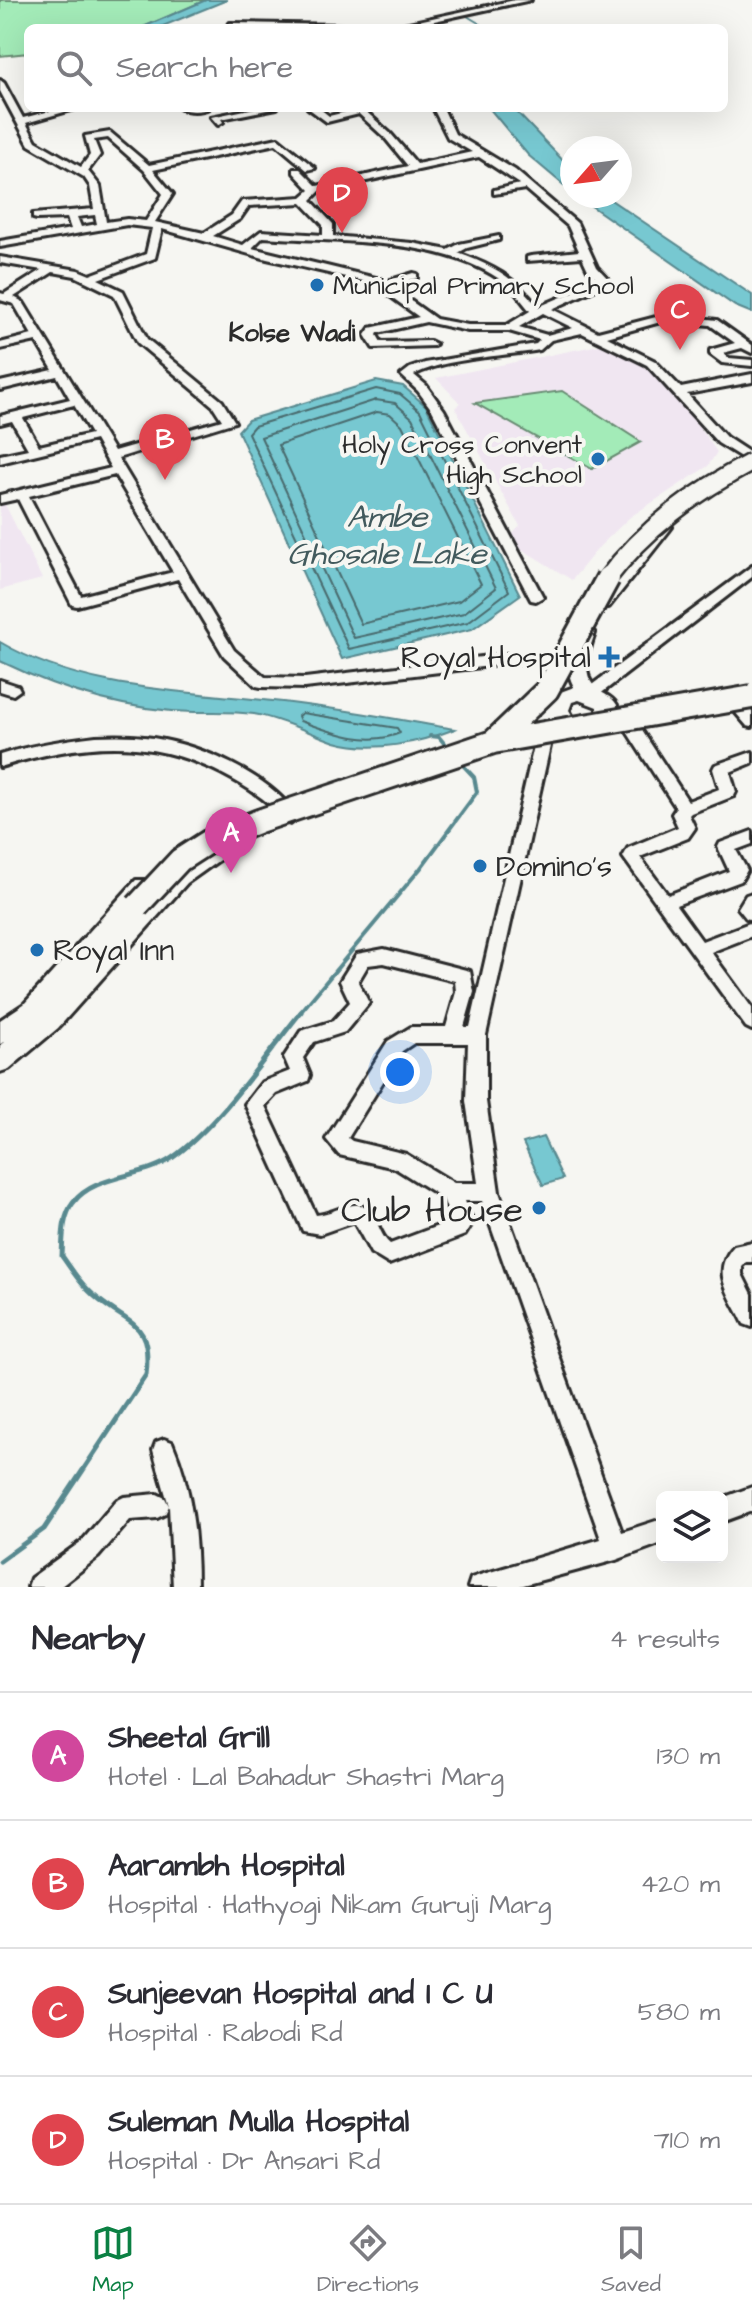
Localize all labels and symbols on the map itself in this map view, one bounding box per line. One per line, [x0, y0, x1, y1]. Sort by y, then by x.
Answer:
north arrow [560, 136, 632, 208]
pin: D [316, 167, 368, 233]
place label: Municipal Primary School [333, 268, 634, 306]
marker: Municipal Primary School [308, 276, 326, 294]
pin: C [654, 284, 706, 350]
district label: Kolse Wadi [229, 315, 356, 351]
pin: B [139, 414, 191, 480]
place label: Holy Cross Convent High School [342, 427, 582, 495]
marker: Holy Cross Convent High School [589, 450, 607, 468]
water label: Ambe Ghosale Lake [288, 495, 488, 577]
place label: Royal Hospital [401, 637, 591, 680]
marker: Royal Hospital [598, 646, 620, 668]
pin: A [205, 807, 257, 873]
place label: Domino's [496, 846, 612, 888]
marker: Domino's [471, 857, 489, 875]
place label: Royal Inn [53, 930, 174, 973]
marker: Royal Inn [28, 941, 46, 959]
your location [380, 1052, 420, 1092]
place label: Club House [341, 1185, 523, 1236]
marker: Club House [530, 1199, 548, 1217]

